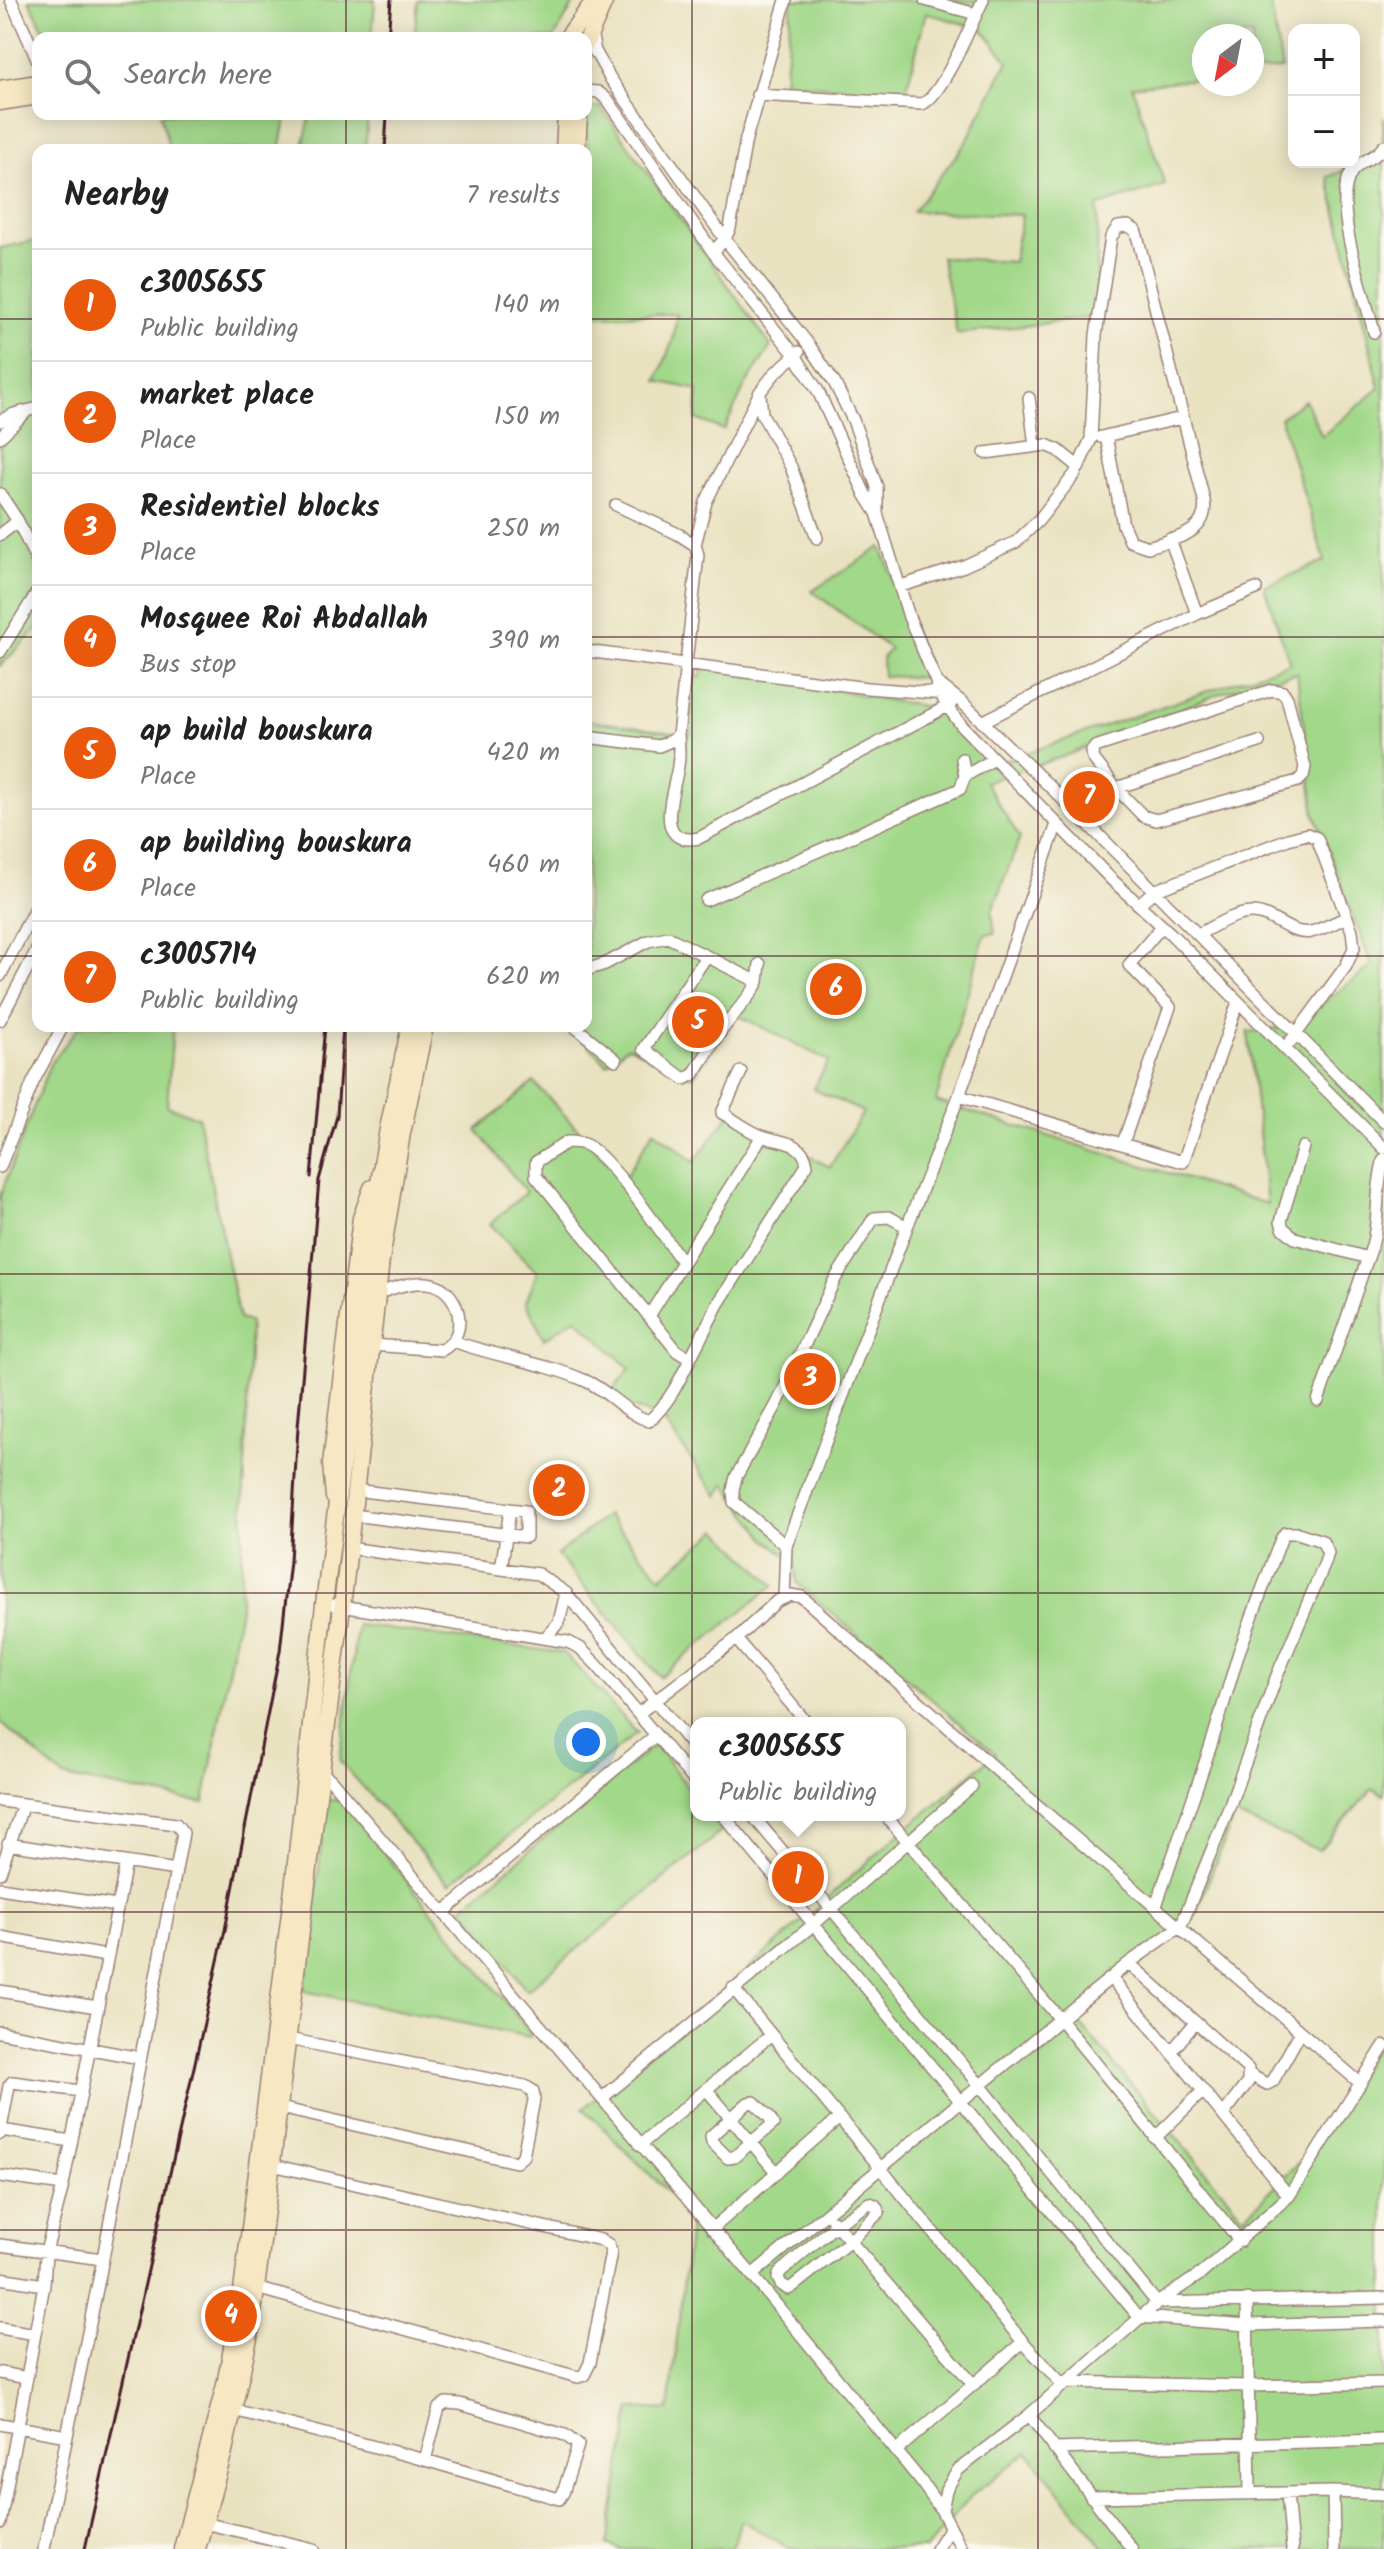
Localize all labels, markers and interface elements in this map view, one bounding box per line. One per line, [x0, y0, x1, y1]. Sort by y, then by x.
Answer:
north arrow [1192, 24, 1264, 96]
map controls [1288, 24, 1360, 168]
button: + [1288, 24, 1360, 96]
search box [32, 32, 592, 120]
text: Search here [124, 52, 272, 100]
icon: search [60, 54, 104, 98]
button: − [1288, 96, 1360, 168]
text: Nearby [64, 169, 169, 223]
text: 7 results [466, 175, 560, 217]
text: c3005655 [140, 260, 264, 308]
text: 1 [86, 284, 94, 326]
text: 140 m [493, 284, 560, 326]
text: Public building [140, 308, 299, 350]
text: market place [140, 372, 314, 420]
text: 2 [82, 396, 98, 438]
text: 150 m [494, 396, 560, 438]
text: Place [140, 420, 196, 462]
text: Residentiel blocks [140, 484, 380, 532]
text: 3 [83, 508, 97, 550]
text: 250 m [487, 508, 560, 550]
text: Place [140, 532, 196, 574]
text: Mosquee Roi Abdallah [140, 596, 428, 644]
text: 4 [83, 620, 97, 662]
text: 390 m [488, 620, 560, 662]
text: Bus stop [140, 644, 236, 686]
text: ap build bouskura [140, 708, 373, 756]
text: 5 [83, 732, 97, 774]
text: 420 m [486, 732, 560, 774]
text: Place [140, 756, 196, 798]
pin: 7 [1063, 767, 1115, 827]
text: ap building bouskura [140, 820, 412, 868]
text: 6 [83, 844, 97, 886]
text: 460 m [487, 844, 560, 886]
text: Place [140, 868, 196, 910]
text: c3005714 [140, 932, 257, 980]
text: 7 [84, 956, 96, 998]
text: 620 m [486, 956, 560, 998]
pin: 6 [810, 959, 862, 1019]
text: Public building [140, 980, 299, 1022]
pin: 5 [672, 992, 724, 1052]
pin: 3 [784, 1349, 836, 1409]
pin: 2 [533, 1460, 585, 1520]
popup [690, 1717, 906, 1821]
your location [566, 1722, 606, 1762]
text: c3005655 [719, 1724, 842, 1772]
text: Public building [719, 1772, 877, 1814]
pin: 1 [772, 1847, 824, 1907]
pin: 4 [205, 2286, 257, 2346]

